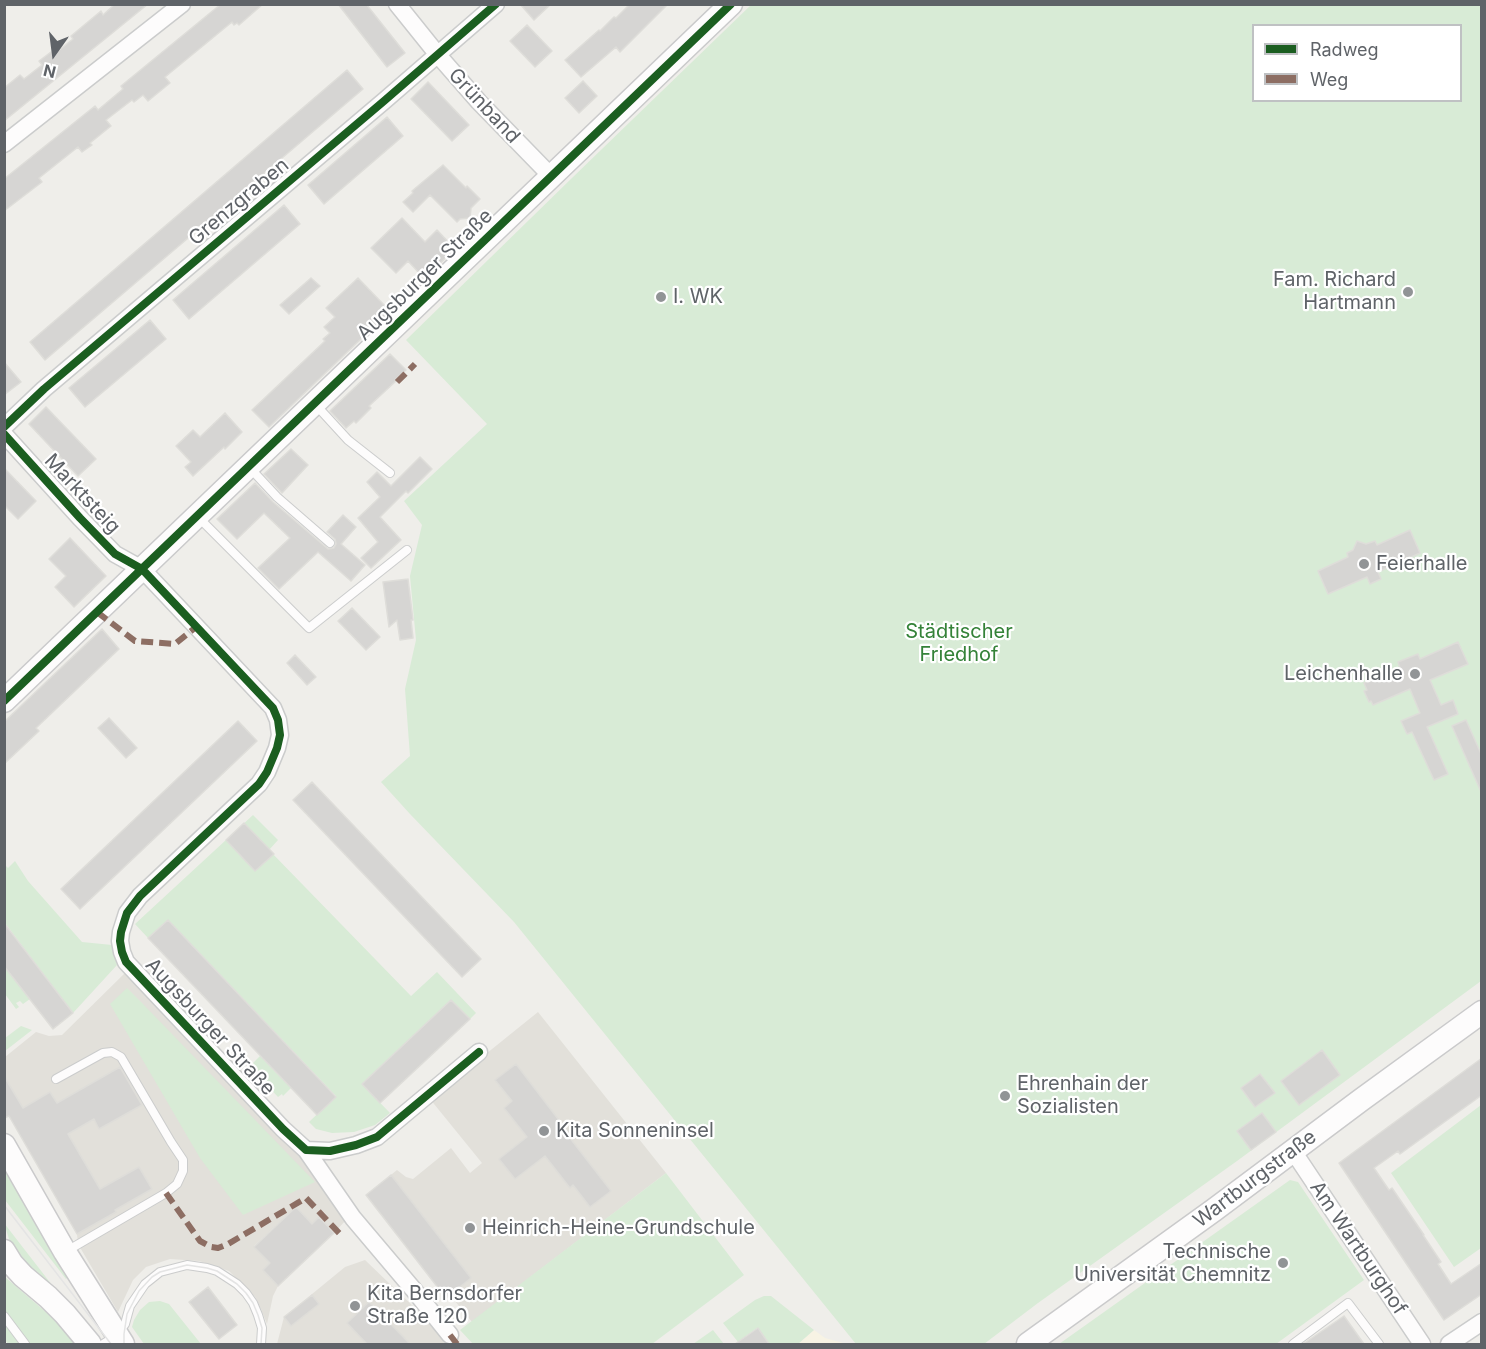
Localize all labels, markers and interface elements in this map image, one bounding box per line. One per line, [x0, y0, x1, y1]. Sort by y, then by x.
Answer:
north arrow [24, 24, 84, 84]
legend [1252, 24, 1462, 102]
text: Radweg [1310, 39, 1379, 60]
text: N [41, 60, 58, 83]
street label: Grünband [443, 64, 525, 148]
text: Weg [1310, 69, 1348, 90]
street label: Grenzgraben [184, 153, 294, 251]
street label: Augsburger Straße [352, 204, 498, 346]
place label: Fam. Richard Hartmann [1273, 268, 1396, 315]
place label: I. WK [673, 285, 723, 309]
marker: Fam. Richard Hartmann [1401, 285, 1415, 299]
marker: I. WK [654, 290, 668, 304]
street label: Marktsteig [39, 449, 125, 539]
place label: Feierhalle [1376, 552, 1467, 576]
marker: Feierhalle [1357, 557, 1371, 571]
park label: Städtischer Friedhof [905, 620, 1013, 667]
place label: Leichenhalle [1284, 662, 1403, 686]
marker: Leichenhalle [1408, 667, 1422, 681]
street label: Augsburger Straße [140, 953, 280, 1101]
place label: Ehrenhain der Sozialisten [1017, 1072, 1148, 1119]
marker: Ehrenhain der Sozialisten [998, 1089, 1012, 1103]
place label: Kita Sonneninsel [556, 1119, 714, 1143]
marker: Kita Sonneninsel [537, 1124, 551, 1138]
street label: Wartburgstraße [1189, 1125, 1321, 1233]
street label: Am Wartburghof [1304, 1177, 1412, 1319]
place label: Heinrich-Heine-Grundschule [482, 1216, 755, 1240]
marker: Heinrich-Heine-Grundschule [463, 1221, 477, 1235]
place label: Technische Universität Chemnitz [1074, 1240, 1271, 1287]
marker: Technische Universität Chemnitz [1276, 1256, 1290, 1270]
place label: Kita Bernsdorfer Straße 120 [367, 1282, 522, 1329]
marker: Kita Bernsdorfer Straße 120 [348, 1299, 362, 1313]

